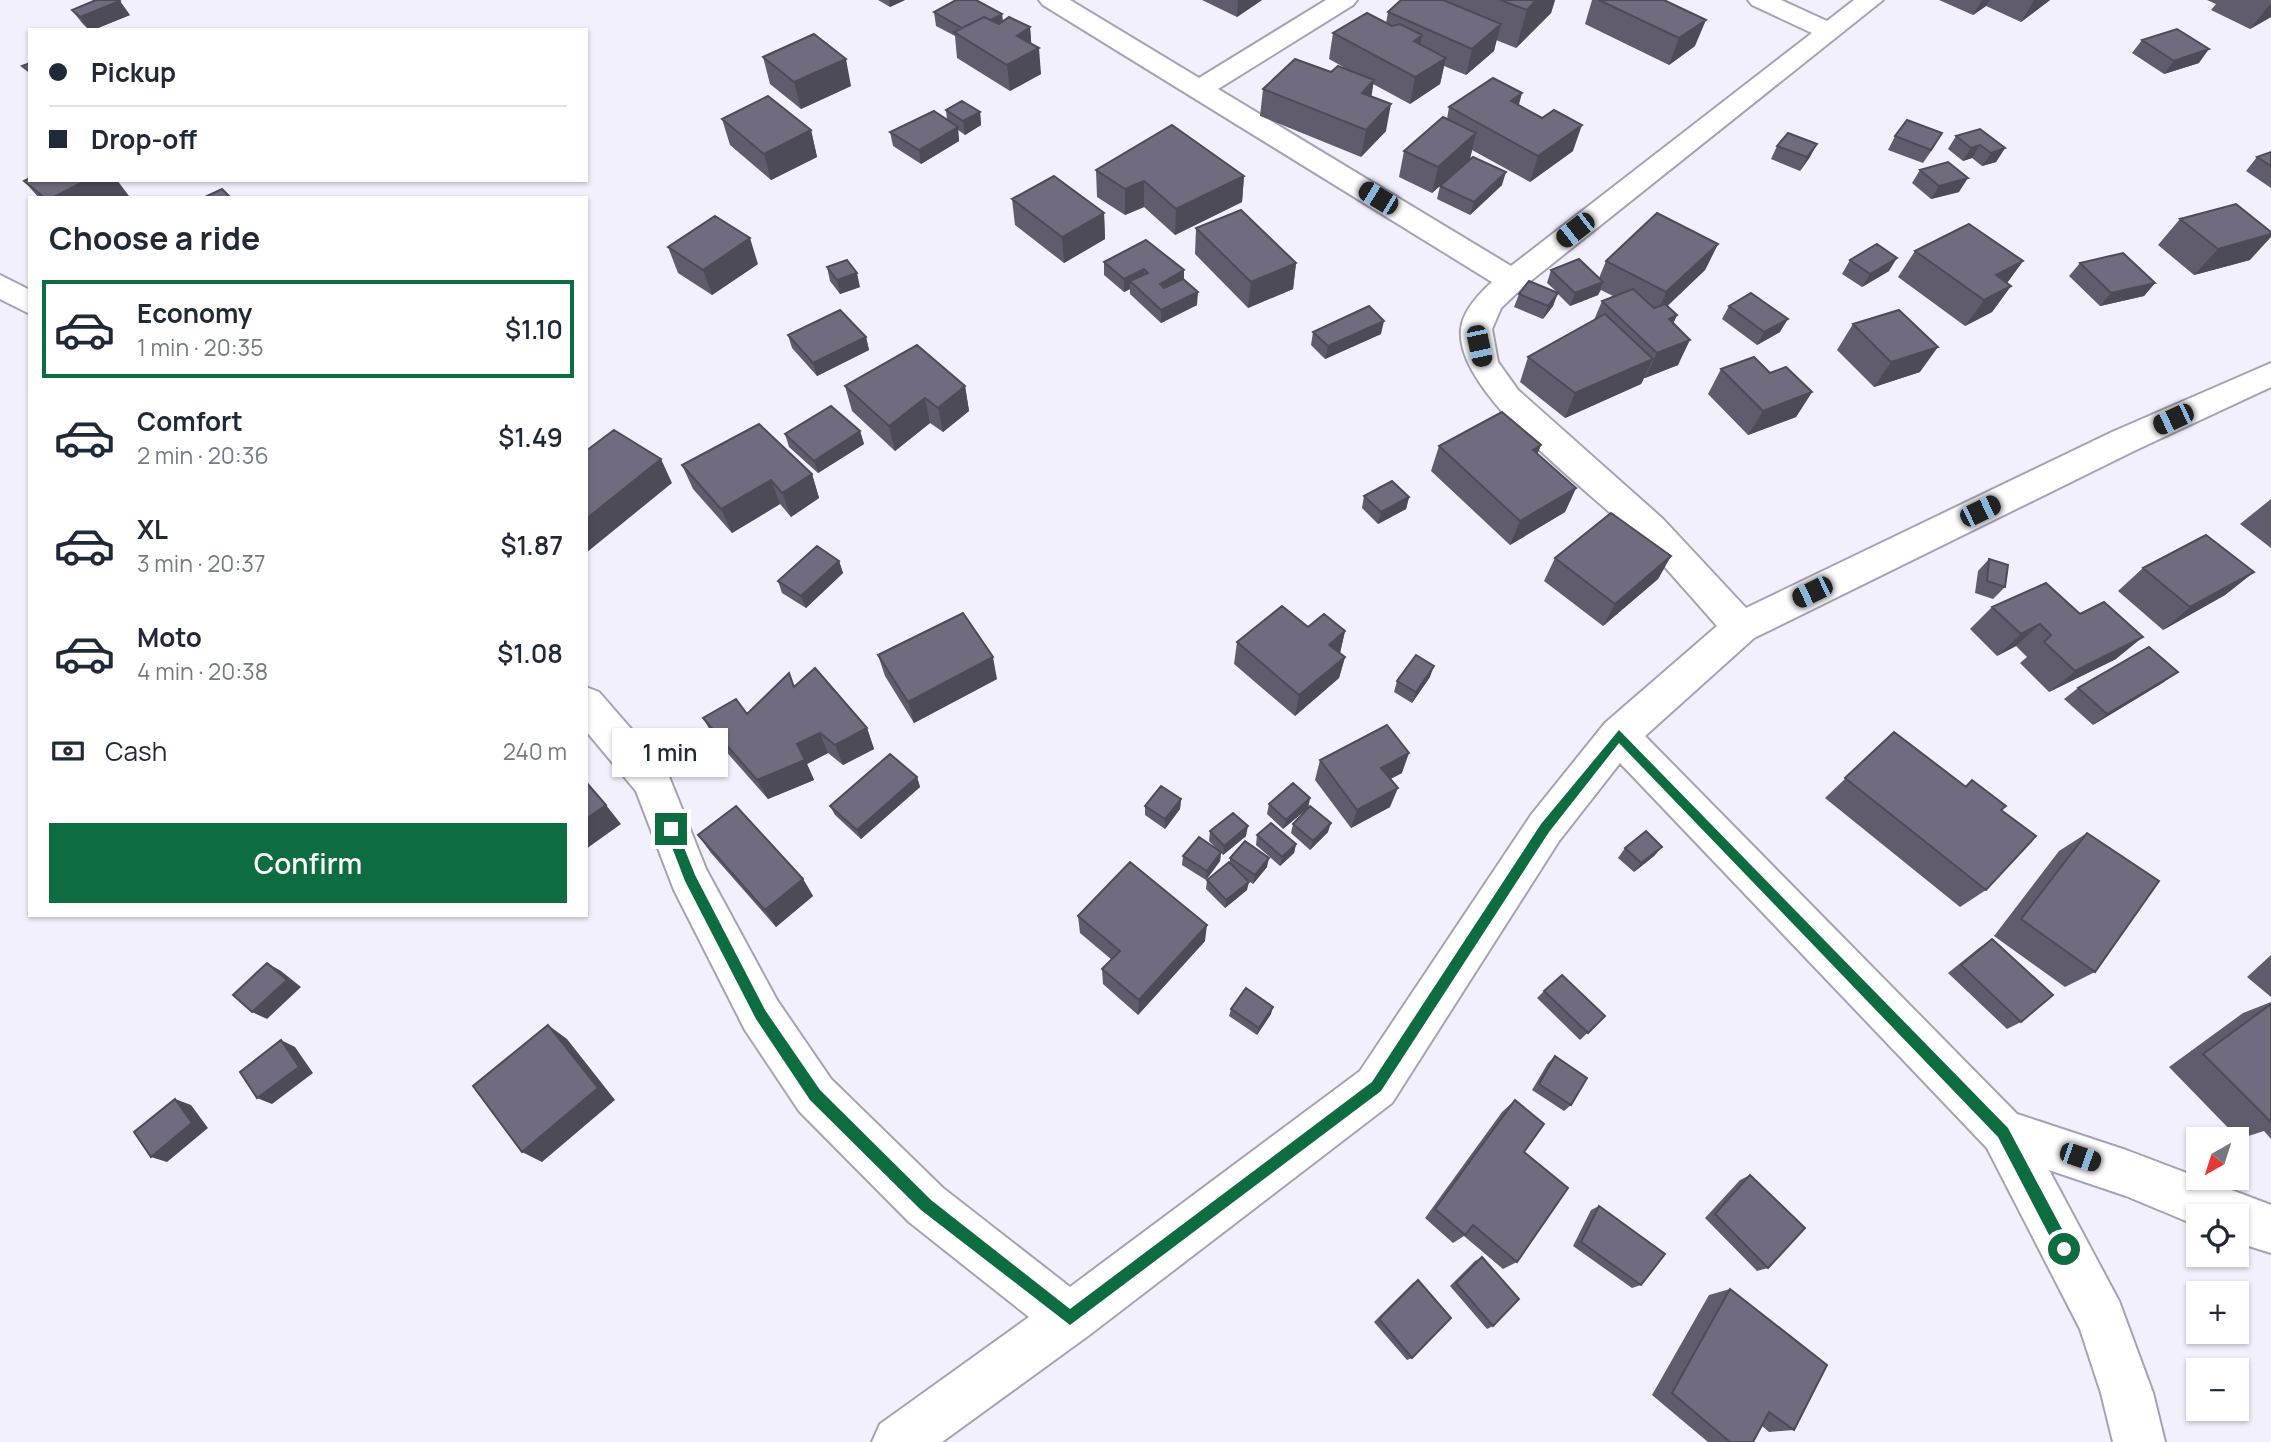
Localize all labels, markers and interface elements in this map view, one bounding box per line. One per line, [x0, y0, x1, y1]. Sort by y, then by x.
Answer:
text: Pickup [91, 54, 176, 90]
text: Drop-off [91, 121, 197, 157]
car [1355, 178, 1402, 218]
car [1552, 209, 1599, 251]
text: Choose a ride [49, 216, 260, 260]
text: Economy [137, 295, 252, 331]
icon: car [53, 298, 116, 361]
text: $1.10 [505, 311, 563, 347]
car [1465, 323, 1494, 369]
text: 1 min · 20:35 [137, 331, 264, 363]
car [2150, 401, 2197, 437]
text: Comfort [137, 403, 243, 439]
icon: car [53, 406, 116, 469]
text: $1.49 [498, 419, 563, 455]
text: 2 min · 20:36 [137, 439, 269, 471]
car [1957, 492, 2004, 530]
text: XL [137, 511, 168, 547]
icon: car [53, 514, 116, 577]
text: $1.87 [500, 527, 563, 563]
text: 3 min · 20:37 [137, 547, 266, 579]
car [1789, 573, 1836, 611]
text: Moto [137, 619, 202, 655]
icon: car [53, 622, 116, 685]
text: $1.08 [497, 635, 563, 671]
text: 4 min · 20:38 [137, 655, 268, 687]
callout: 1 min [613, 728, 729, 776]
icon: cash [49, 732, 87, 770]
text: Cash [105, 733, 167, 769]
text: 240 m [503, 735, 567, 767]
text: 1 min [643, 736, 697, 768]
route end [655, 813, 687, 845]
button: Confirm [49, 823, 567, 903]
north arrow [2186, 1127, 2249, 1190]
map controls [2186, 1127, 2249, 1421]
car [2057, 1140, 2104, 1174]
button: locate [2186, 1204, 2249, 1267]
route start [2048, 1233, 2080, 1265]
button: + [2186, 1281, 2249, 1344]
button: − [2186, 1358, 2249, 1421]

